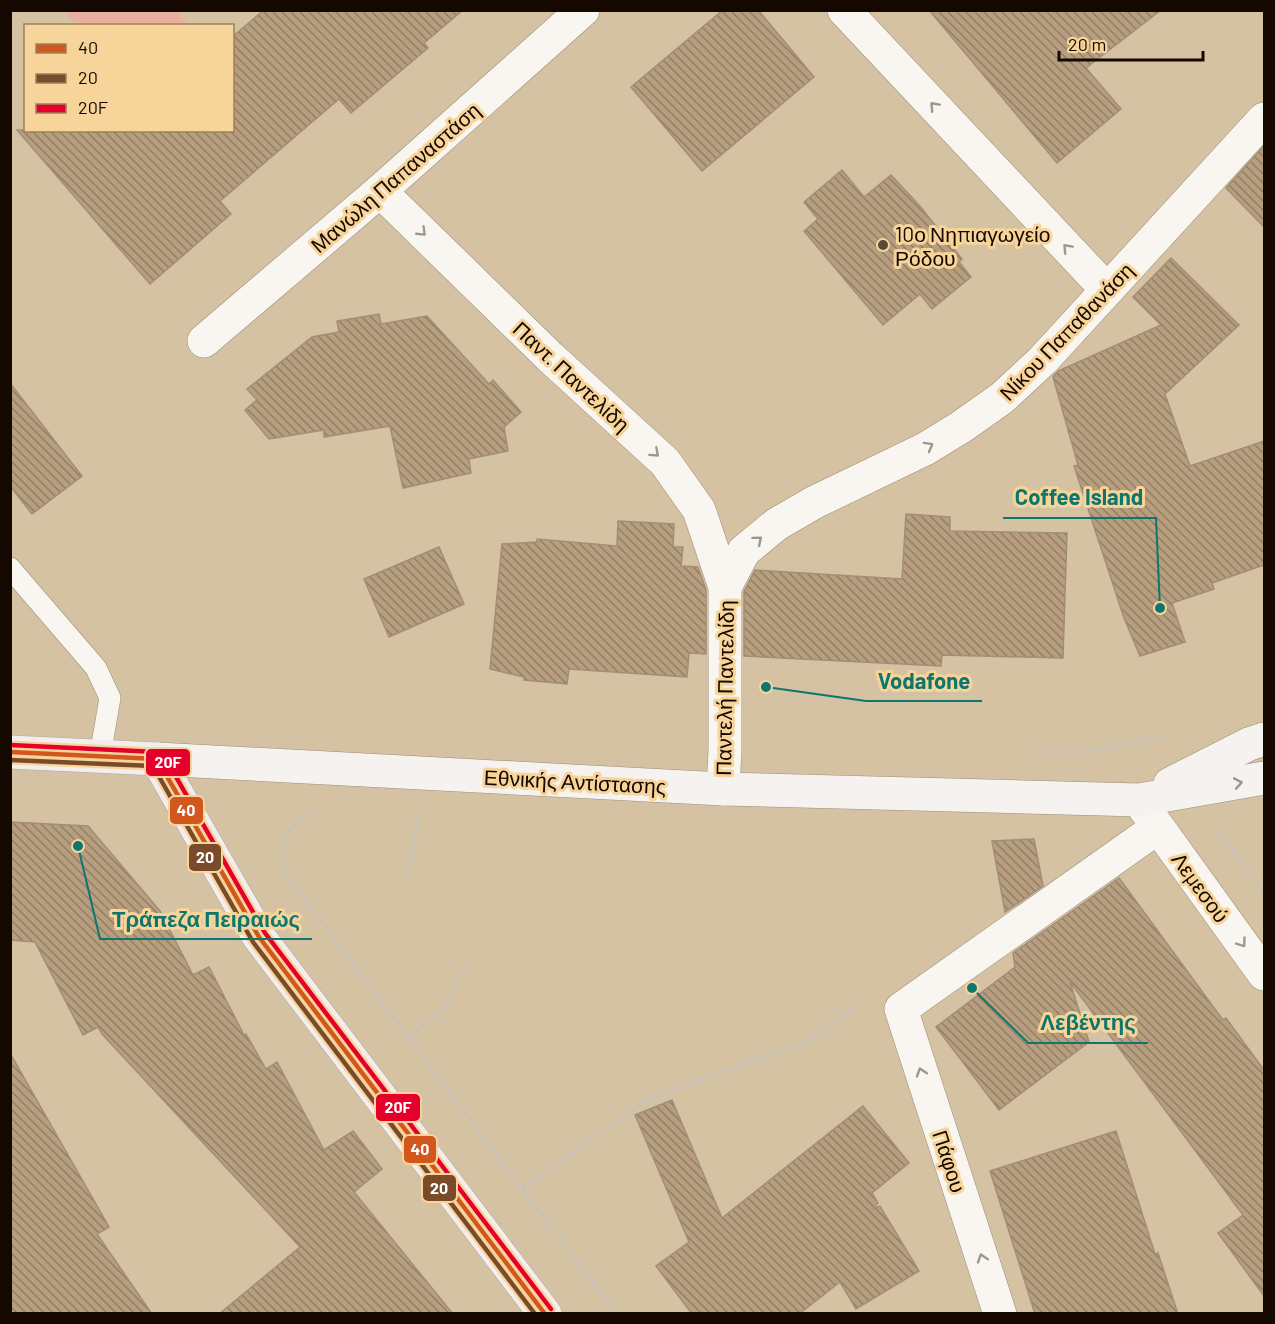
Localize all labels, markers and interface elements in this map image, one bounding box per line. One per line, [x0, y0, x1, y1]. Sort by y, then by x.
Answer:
legend [24, 24, 234, 132]
scale bar [1059, 24, 1203, 62]
text: 20 m [1068, 33, 1106, 55]
text: 40 [78, 36, 98, 58]
text: 20 [78, 66, 98, 88]
text: 20F [78, 96, 108, 118]
street label: Μανώλη Παπαναστάση [305, 97, 485, 257]
one-way arrow [930, 102, 941, 113]
place label: 10ο Νηπιαγωγείο Ρόδου [895, 221, 1050, 270]
one-way arrow [414, 225, 425, 236]
marker: 10ο Νηπιαγωγείο Ρόδου [876, 238, 890, 252]
one-way arrow [1063, 244, 1074, 254]
street label: Νίκου Παπαθανάση [994, 257, 1138, 405]
street label: Παντ. Παντελίδη [509, 316, 635, 436]
one-way arrow [922, 442, 933, 453]
one-way arrow [648, 446, 659, 457]
callout: Coffee Island [1003, 478, 1156, 518]
text: Coffee Island [1015, 483, 1143, 509]
one-way arrow [751, 536, 762, 547]
street label: Παντελή Παντελίδη [710, 600, 738, 776]
callout: Vodafone [866, 661, 982, 701]
text: Vodafone [878, 667, 970, 693]
line badge: 20F [145, 748, 191, 777]
text: 20F [154, 752, 182, 771]
street label: Εθνικής Αντίστασης [483, 764, 667, 798]
one-way arrow [1233, 777, 1243, 790]
line badge: 40 [169, 796, 204, 825]
text: 40 [177, 800, 195, 819]
line badge: 20 [188, 843, 222, 872]
text: 20 [196, 847, 214, 866]
street label: Λεμεσού [1167, 847, 1235, 927]
callout: Τράπεζα Πειραιώς [100, 899, 312, 939]
text: Τράπεζα Πειραιώς [112, 905, 300, 932]
one-way arrow [1235, 936, 1246, 947]
callout: Λεβέντης [1028, 1003, 1148, 1043]
text: Λεβέντης [1040, 1008, 1136, 1035]
one-way arrow [916, 1067, 929, 1078]
line badge: 20F [375, 1093, 421, 1122]
text: 20F [384, 1097, 412, 1116]
street label: Πάφου [928, 1127, 972, 1195]
line badge: 40 [403, 1135, 437, 1164]
text: 40 [411, 1139, 429, 1158]
line badge: 20 [422, 1174, 457, 1202]
text: 20 [430, 1178, 448, 1197]
one-way arrow [976, 1253, 989, 1264]

